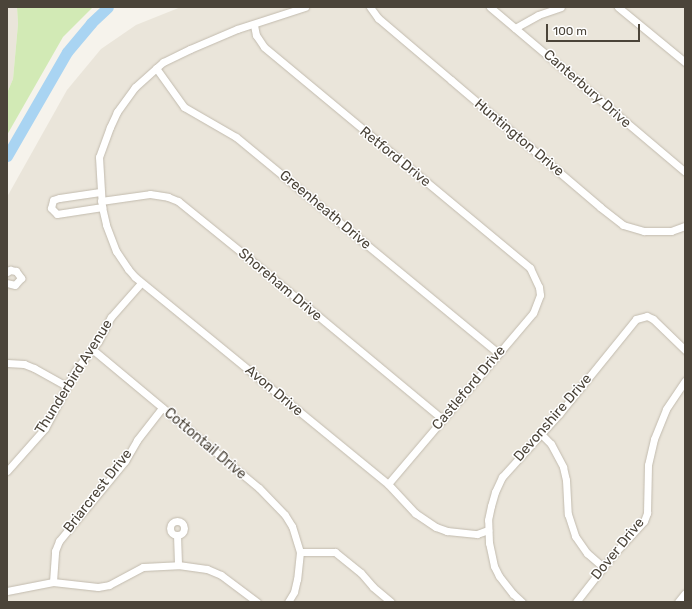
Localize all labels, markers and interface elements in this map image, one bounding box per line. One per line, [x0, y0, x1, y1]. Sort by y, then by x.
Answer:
scale bar [548, 16, 642, 42]
text: 100 m [553, 24, 587, 38]
street label: Canterbury Drive [540, 46, 634, 132]
street label: Huntington Drive [471, 96, 567, 180]
street label: Retford Drive [356, 123, 434, 191]
street label: Greenheath Drive [276, 167, 374, 253]
street label: Shoreham Drive [235, 245, 325, 325]
street label: Thunderbird Avenue [32, 316, 116, 438]
street label: Castleford Drive [429, 342, 509, 434]
street label: Avon Drive [242, 362, 306, 420]
street label: Devonshire Drive [510, 371, 596, 465]
street label: Cottontail Drive [161, 405, 249, 483]
street label: Briarcrest Drive [60, 446, 136, 536]
street label: Dover Drive [588, 514, 648, 584]

